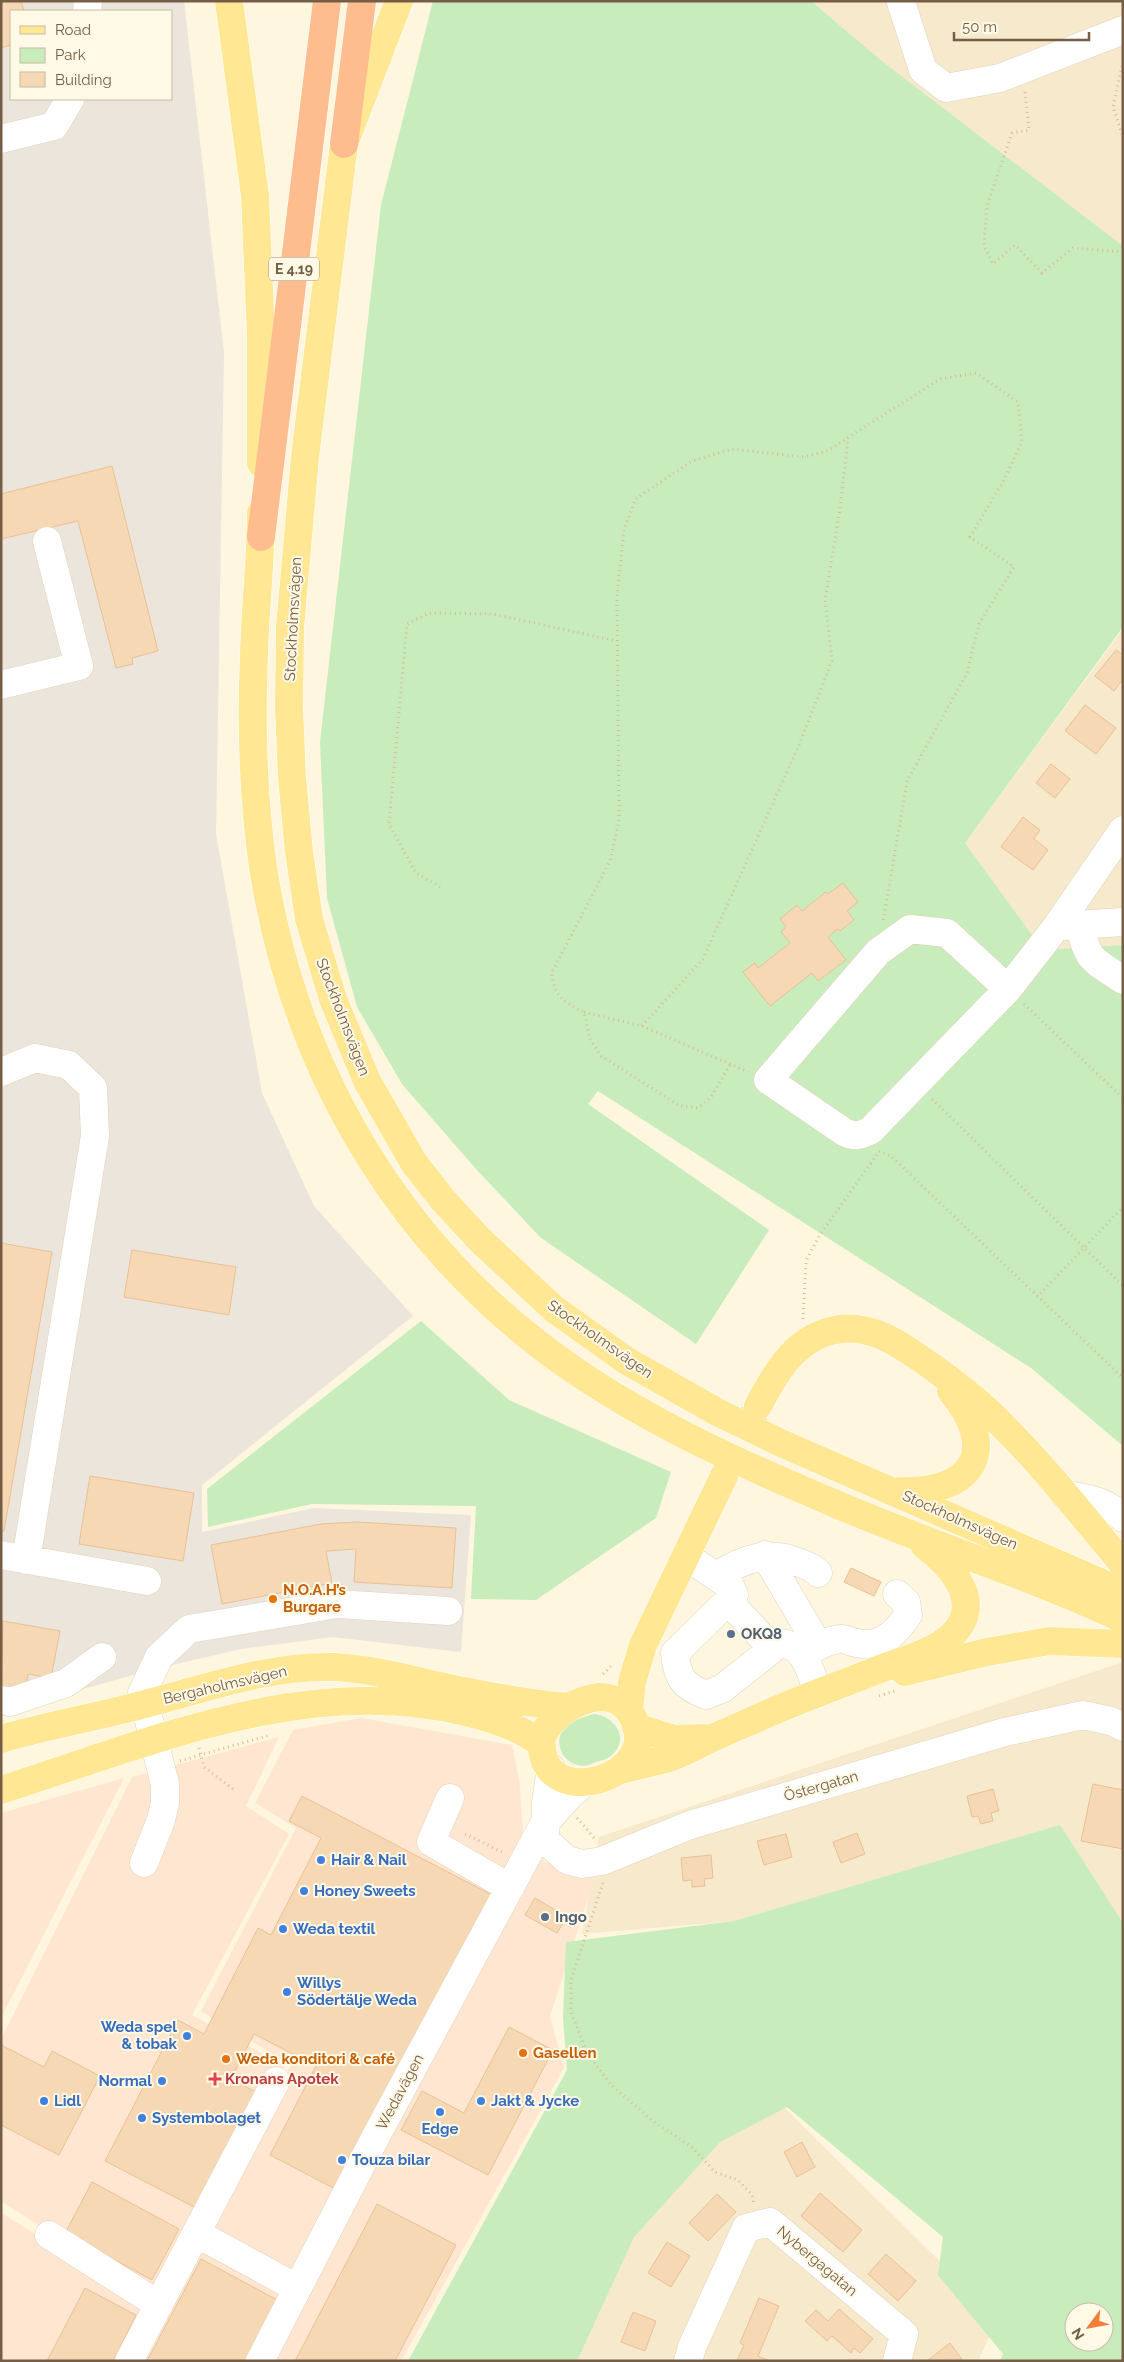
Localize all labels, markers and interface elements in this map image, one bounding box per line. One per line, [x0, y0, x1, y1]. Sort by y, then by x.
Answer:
legend [10, 10, 172, 100]
scale bar [954, 10, 1089, 42]
text: 50 m [962, 18, 997, 36]
text: Road [55, 21, 91, 39]
text: Park [55, 46, 86, 64]
text: Building [55, 71, 112, 89]
road number: E 4.19 [269, 258, 319, 280]
street label: Stockholmsvägen [281, 556, 305, 682]
street label: Stockholmsvägen [312, 956, 374, 1078]
street label: Stockholmsvägen [544, 1296, 656, 1382]
street label: Stockholmsvägen [900, 1486, 1020, 1554]
place label: N.O.A.H’s Burgare [283, 1581, 346, 1616]
marker: N.O.A.H’s Burgare [267, 1593, 279, 1605]
place label: OKQ8 [741, 1625, 782, 1643]
marker: OKQ8 [725, 1628, 737, 1640]
street label: Bergaholmsvägen [161, 1662, 289, 1708]
street label: Östergatan [781, 1766, 860, 1805]
place label: Hair & Nail [331, 1851, 407, 1869]
marker: Hair & Nail [315, 1854, 327, 1866]
place label: Honey Sweets [314, 1882, 416, 1900]
marker: Honey Sweets [298, 1885, 310, 1897]
place label: Ingo [555, 1908, 587, 1926]
marker: Ingo [539, 1911, 551, 1923]
place label: Weda textil [293, 1920, 376, 1938]
marker: Weda textil [277, 1923, 289, 1935]
place label: Willys Södertälje Weda [297, 1974, 417, 2009]
marker: Willys Södertälje Weda [281, 1986, 293, 1998]
place label: Weda spel & tobak [101, 2018, 178, 2053]
marker: Weda spel & tobak [181, 2030, 193, 2042]
place label: Gasellen [533, 2044, 596, 2062]
marker: Gasellen [517, 2047, 529, 2059]
place label: Weda konditori & café [236, 2050, 395, 2068]
street label: Wedavägen [372, 2051, 428, 2133]
marker: Weda konditori & café [220, 2053, 232, 2065]
place label: Kronans Apotek [225, 2070, 339, 2088]
place label: Normal [98, 2072, 152, 2090]
marker: Kronans Apotek [209, 2073, 221, 2085]
marker: Normal [156, 2075, 168, 2087]
place label: Lidl [54, 2092, 81, 2110]
place label: Jakt & Jycke [491, 2092, 579, 2110]
marker: Lidl [38, 2095, 50, 2107]
marker: Jakt & Jycke [475, 2095, 487, 2107]
marker: Edge [434, 2106, 446, 2118]
place label: Systembolaget [152, 2109, 261, 2127]
marker: Systembolaget [136, 2112, 148, 2124]
place label: Edge [421, 2120, 459, 2138]
place label: Touza bilar [352, 2151, 430, 2169]
marker: Touza bilar [336, 2154, 348, 2166]
street label: Nybergagatan [773, 2222, 861, 2300]
north arrow [1064, 2302, 1114, 2352]
text: N [1068, 2325, 1088, 2343]

